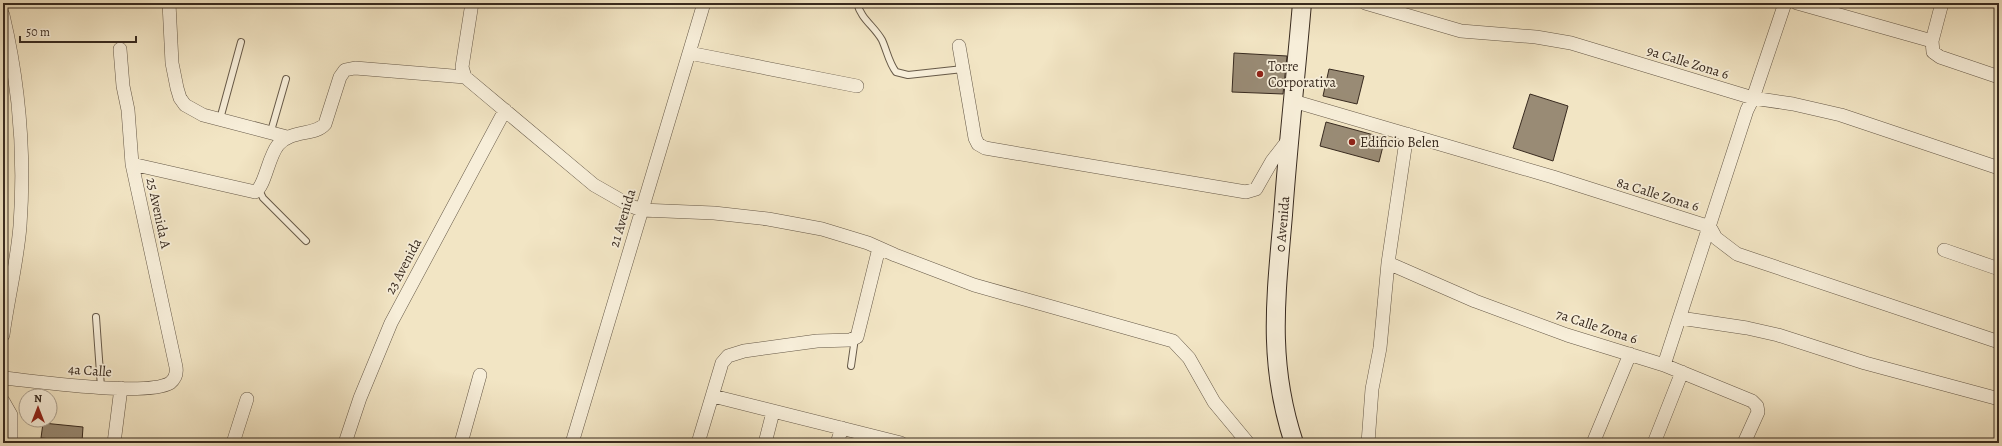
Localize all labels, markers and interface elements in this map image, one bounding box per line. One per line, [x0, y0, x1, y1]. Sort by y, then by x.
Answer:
scale bar [20, 18, 136, 44]
text: 50 m [26, 24, 50, 40]
street label: 9a Calle Zona 6 [1644, 41, 1731, 84]
place label: Torre Corporativa [1268, 57, 1337, 92]
marker: Torre Corporativa [1255, 69, 1265, 79]
place label: Edificio Belen [1360, 133, 1439, 152]
marker: Edificio Belen [1347, 137, 1357, 147]
street label: 8a Calle Zona 6 [1614, 173, 1701, 216]
street label: 25 Avenida A [142, 176, 175, 251]
street label: 21 Avenida [605, 186, 640, 250]
street label: 0 Avenida [1271, 195, 1294, 253]
street label: 23 Avenida [381, 234, 426, 298]
street label: 7a Calle Zona 6 [1554, 304, 1640, 349]
street label: 4a Calle [67, 359, 113, 382]
north arrow [18, 388, 58, 428]
text: N [34, 391, 42, 406]

